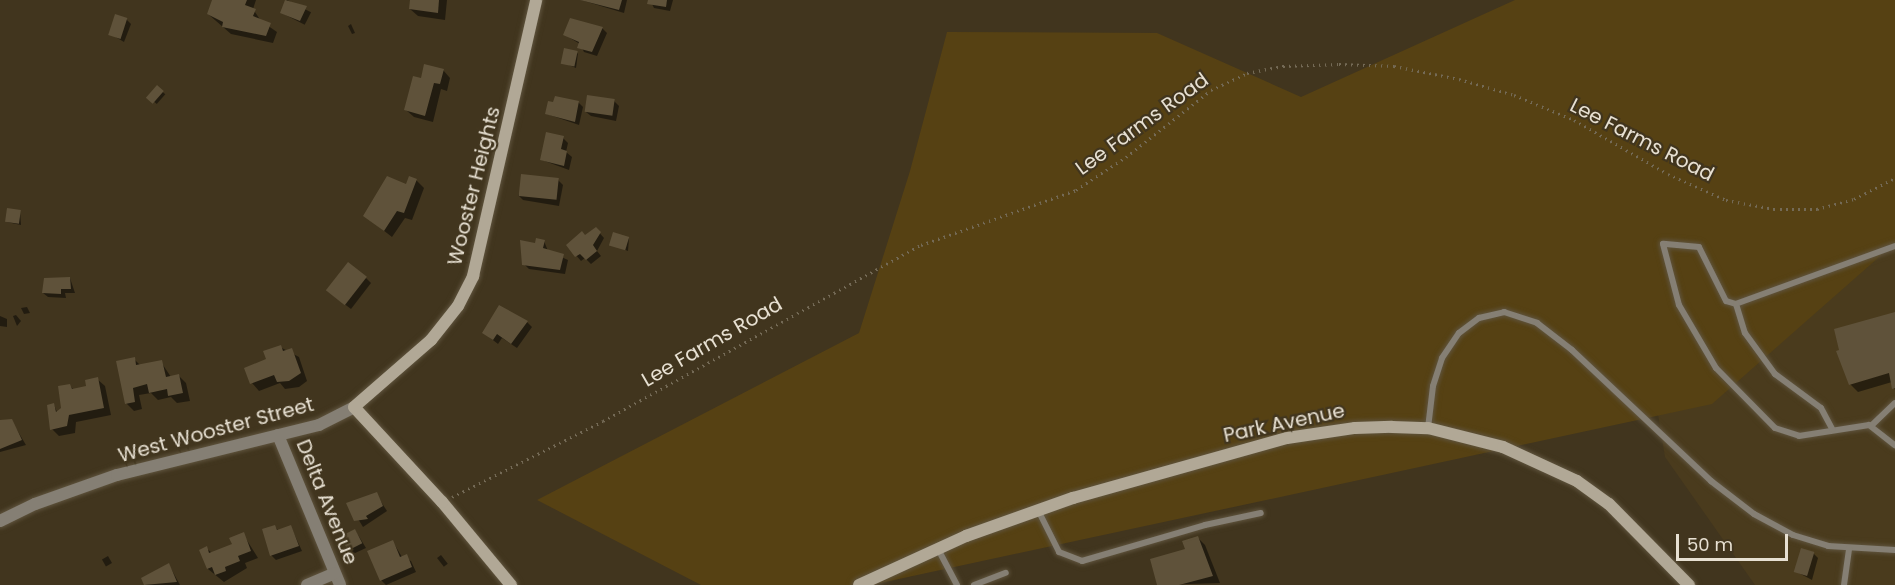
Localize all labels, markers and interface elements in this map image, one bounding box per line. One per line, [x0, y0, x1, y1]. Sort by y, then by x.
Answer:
street label: Lee Farms Road [1071, 68, 1213, 180]
street label: Lee Farms Road [1566, 93, 1718, 187]
street label: Wooster Heights [443, 104, 505, 268]
street label: Lee Farms Road [637, 292, 787, 392]
street label: West Wooster Street [116, 392, 316, 468]
street label: Park Avenue [1221, 398, 1347, 448]
street label: Delta Avenue [291, 436, 363, 568]
scale bar [1679, 522, 1792, 560]
text: 50 m [1687, 532, 1733, 557]

